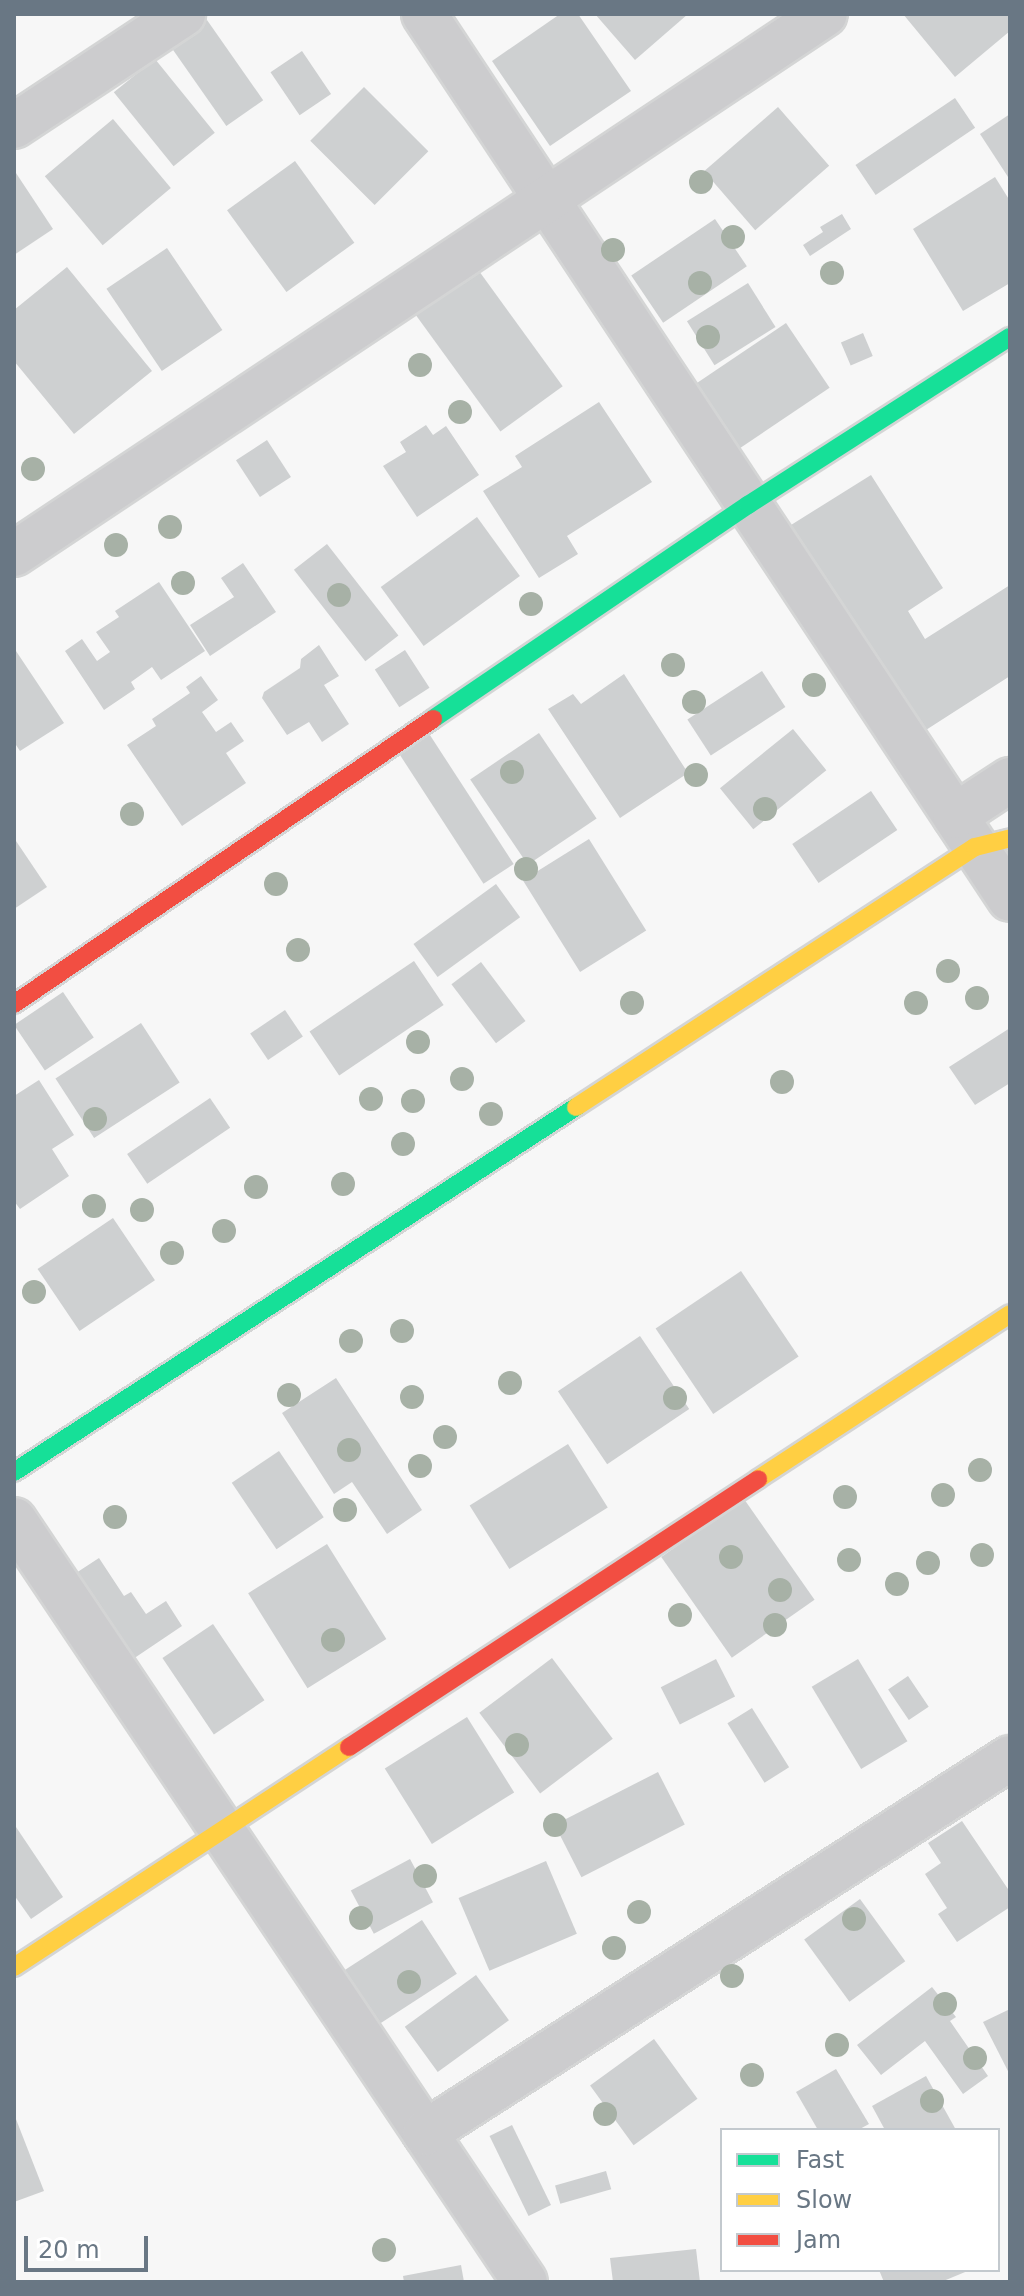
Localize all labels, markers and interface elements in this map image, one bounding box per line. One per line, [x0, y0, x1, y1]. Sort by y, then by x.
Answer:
legend [720, 2128, 1000, 2272]
text: Fast [796, 2146, 844, 2174]
text: Slow [796, 2186, 852, 2214]
scale bar [28, 2220, 152, 2270]
text: Jam [796, 2226, 841, 2254]
text: 20 m [38, 2236, 100, 2264]

